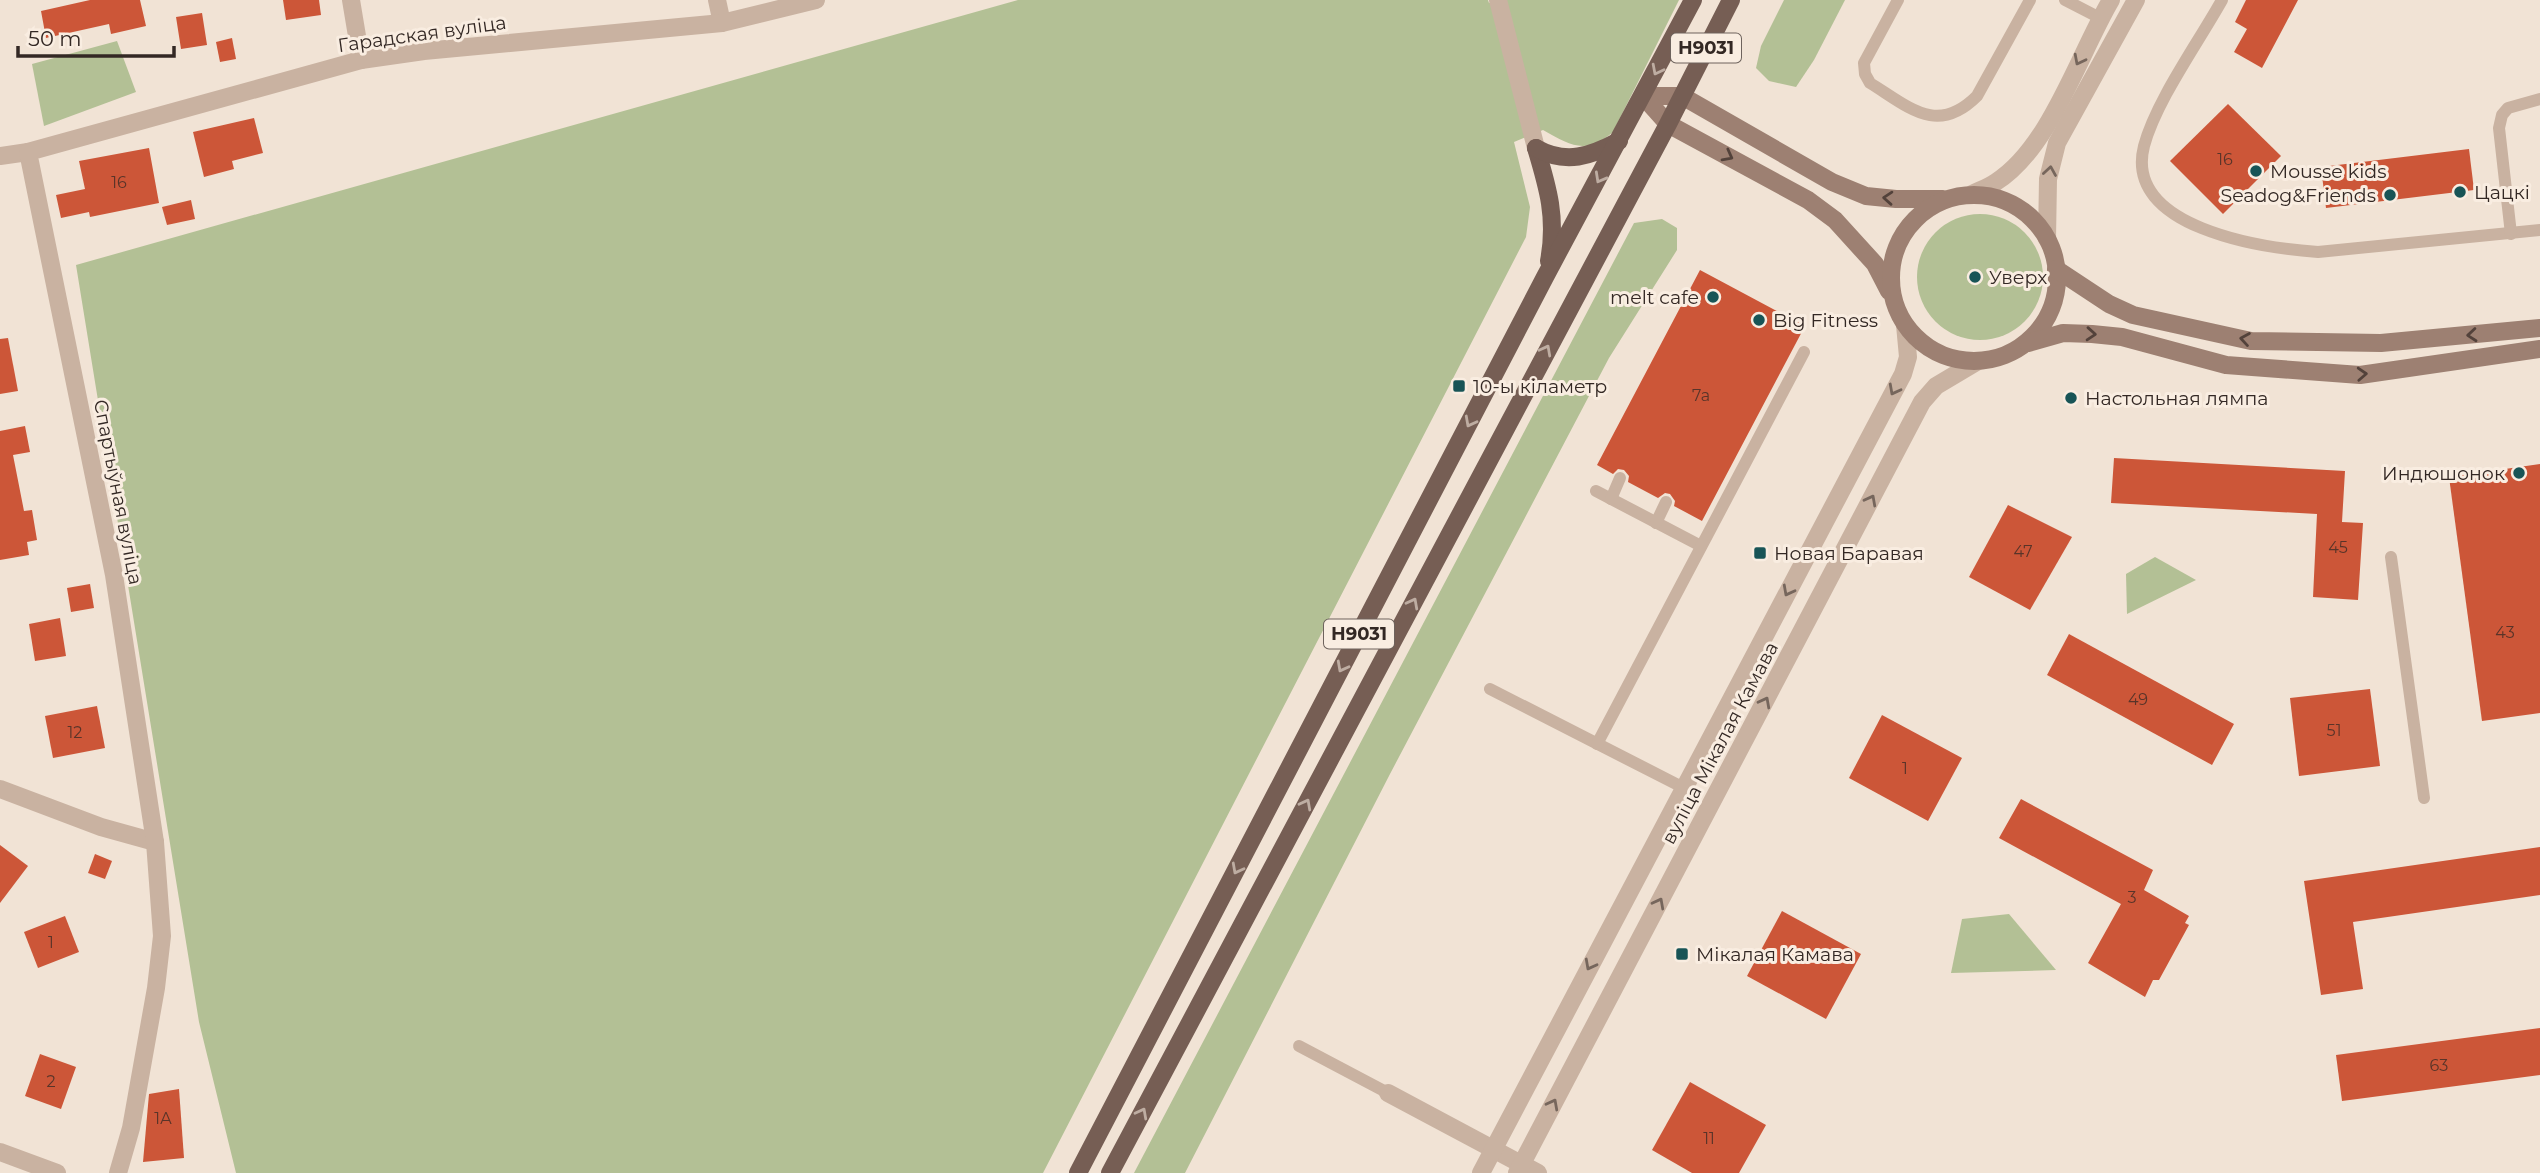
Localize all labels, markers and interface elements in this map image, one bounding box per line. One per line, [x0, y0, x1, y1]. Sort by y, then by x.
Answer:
street label: Гарадская вуліца [336, 11, 508, 57]
scale bar [18, 14, 173, 58]
text: 50 m [28, 26, 82, 51]
road number: Н9031 [1671, 33, 1741, 62]
one-way arrow [2074, 53, 2088, 65]
one-way arrow [1651, 63, 1665, 75]
one-way arrow [1721, 148, 1733, 161]
house number: 16 [2217, 150, 2233, 169]
place label: Mousse kids [2270, 160, 2386, 183]
marker: Mousse kids [2248, 163, 2264, 179]
one-way arrow [2042, 165, 2057, 177]
one-way arrow [1594, 171, 1608, 183]
house number: 16 [111, 173, 127, 192]
place label: Цацкi [2474, 181, 2530, 204]
place label: Seadog&Friends [2220, 184, 2376, 207]
marker: Цацкi [2452, 184, 2468, 200]
marker: Seadog&Friends [2382, 187, 2398, 203]
one-way arrow [1882, 191, 1893, 206]
place label: Уверх [1989, 266, 2047, 289]
marker: Уверх [1967, 269, 1983, 285]
place label: melt cafe [1610, 286, 1699, 309]
marker: melt cafe [1705, 289, 1721, 305]
place label: Big Fitness [1773, 309, 1878, 332]
marker: Big Fitness [1751, 312, 1767, 328]
one-way arrow [2086, 327, 2097, 342]
one-way arrow [2466, 327, 2477, 342]
one-way arrow [2239, 332, 2251, 347]
one-way arrow [1538, 345, 1552, 357]
one-way arrow [2357, 367, 2368, 382]
place label: 10-ы кіламетр [1473, 375, 1607, 398]
marker: 10-ы кіламетр [1451, 378, 1467, 394]
one-way arrow [1889, 382, 1902, 395]
house number: 7а [1692, 386, 1710, 405]
place label: Настольная лямпа [2085, 387, 2268, 410]
marker: Настольная лямпа [2063, 390, 2079, 406]
street label: Спартыўная вуліца [89, 398, 147, 586]
one-way arrow [1464, 415, 1478, 427]
place label: Индюшонок [2382, 462, 2505, 485]
marker: Индюшонок [2511, 465, 2527, 481]
one-way arrow [1862, 495, 1876, 507]
house number: 45 [2328, 538, 2348, 557]
place label: Новая Баравая [1774, 542, 1924, 565]
house number: 47 [2013, 542, 2033, 561]
marker: Новая Баравая [1752, 545, 1768, 561]
one-way arrow [1783, 584, 1796, 596]
one-way arrow [1404, 597, 1418, 610]
road number: Н9031 [1324, 620, 1394, 648]
house number: 43 [2495, 623, 2515, 642]
street label: вуліца Мікалая Камава [1657, 638, 1783, 848]
one-way arrow [1337, 660, 1350, 672]
house number: 49 [2128, 690, 2148, 709]
one-way arrow [1757, 696, 1770, 709]
house number: 51 [2327, 721, 2341, 740]
house number: 12 [68, 723, 82, 742]
house number: 1 [1902, 759, 1908, 778]
one-way arrow [1298, 798, 1311, 811]
one-way arrow [1232, 862, 1245, 874]
house number: 3 [2127, 888, 2137, 907]
one-way arrow [1651, 898, 1665, 910]
house number: 1 [48, 933, 54, 952]
place label: Мікалая Камава [1696, 943, 1854, 966]
marker: Мікалая Камава [1674, 946, 1690, 962]
one-way arrow [1585, 958, 1599, 971]
house number: 63 [2430, 1056, 2448, 1075]
house number: 2 [46, 1072, 56, 1091]
one-way arrow [1545, 1099, 1559, 1112]
one-way arrow [1134, 1108, 1147, 1120]
house number: 1А [154, 1109, 172, 1128]
house number: 11 [1703, 1129, 1715, 1148]

